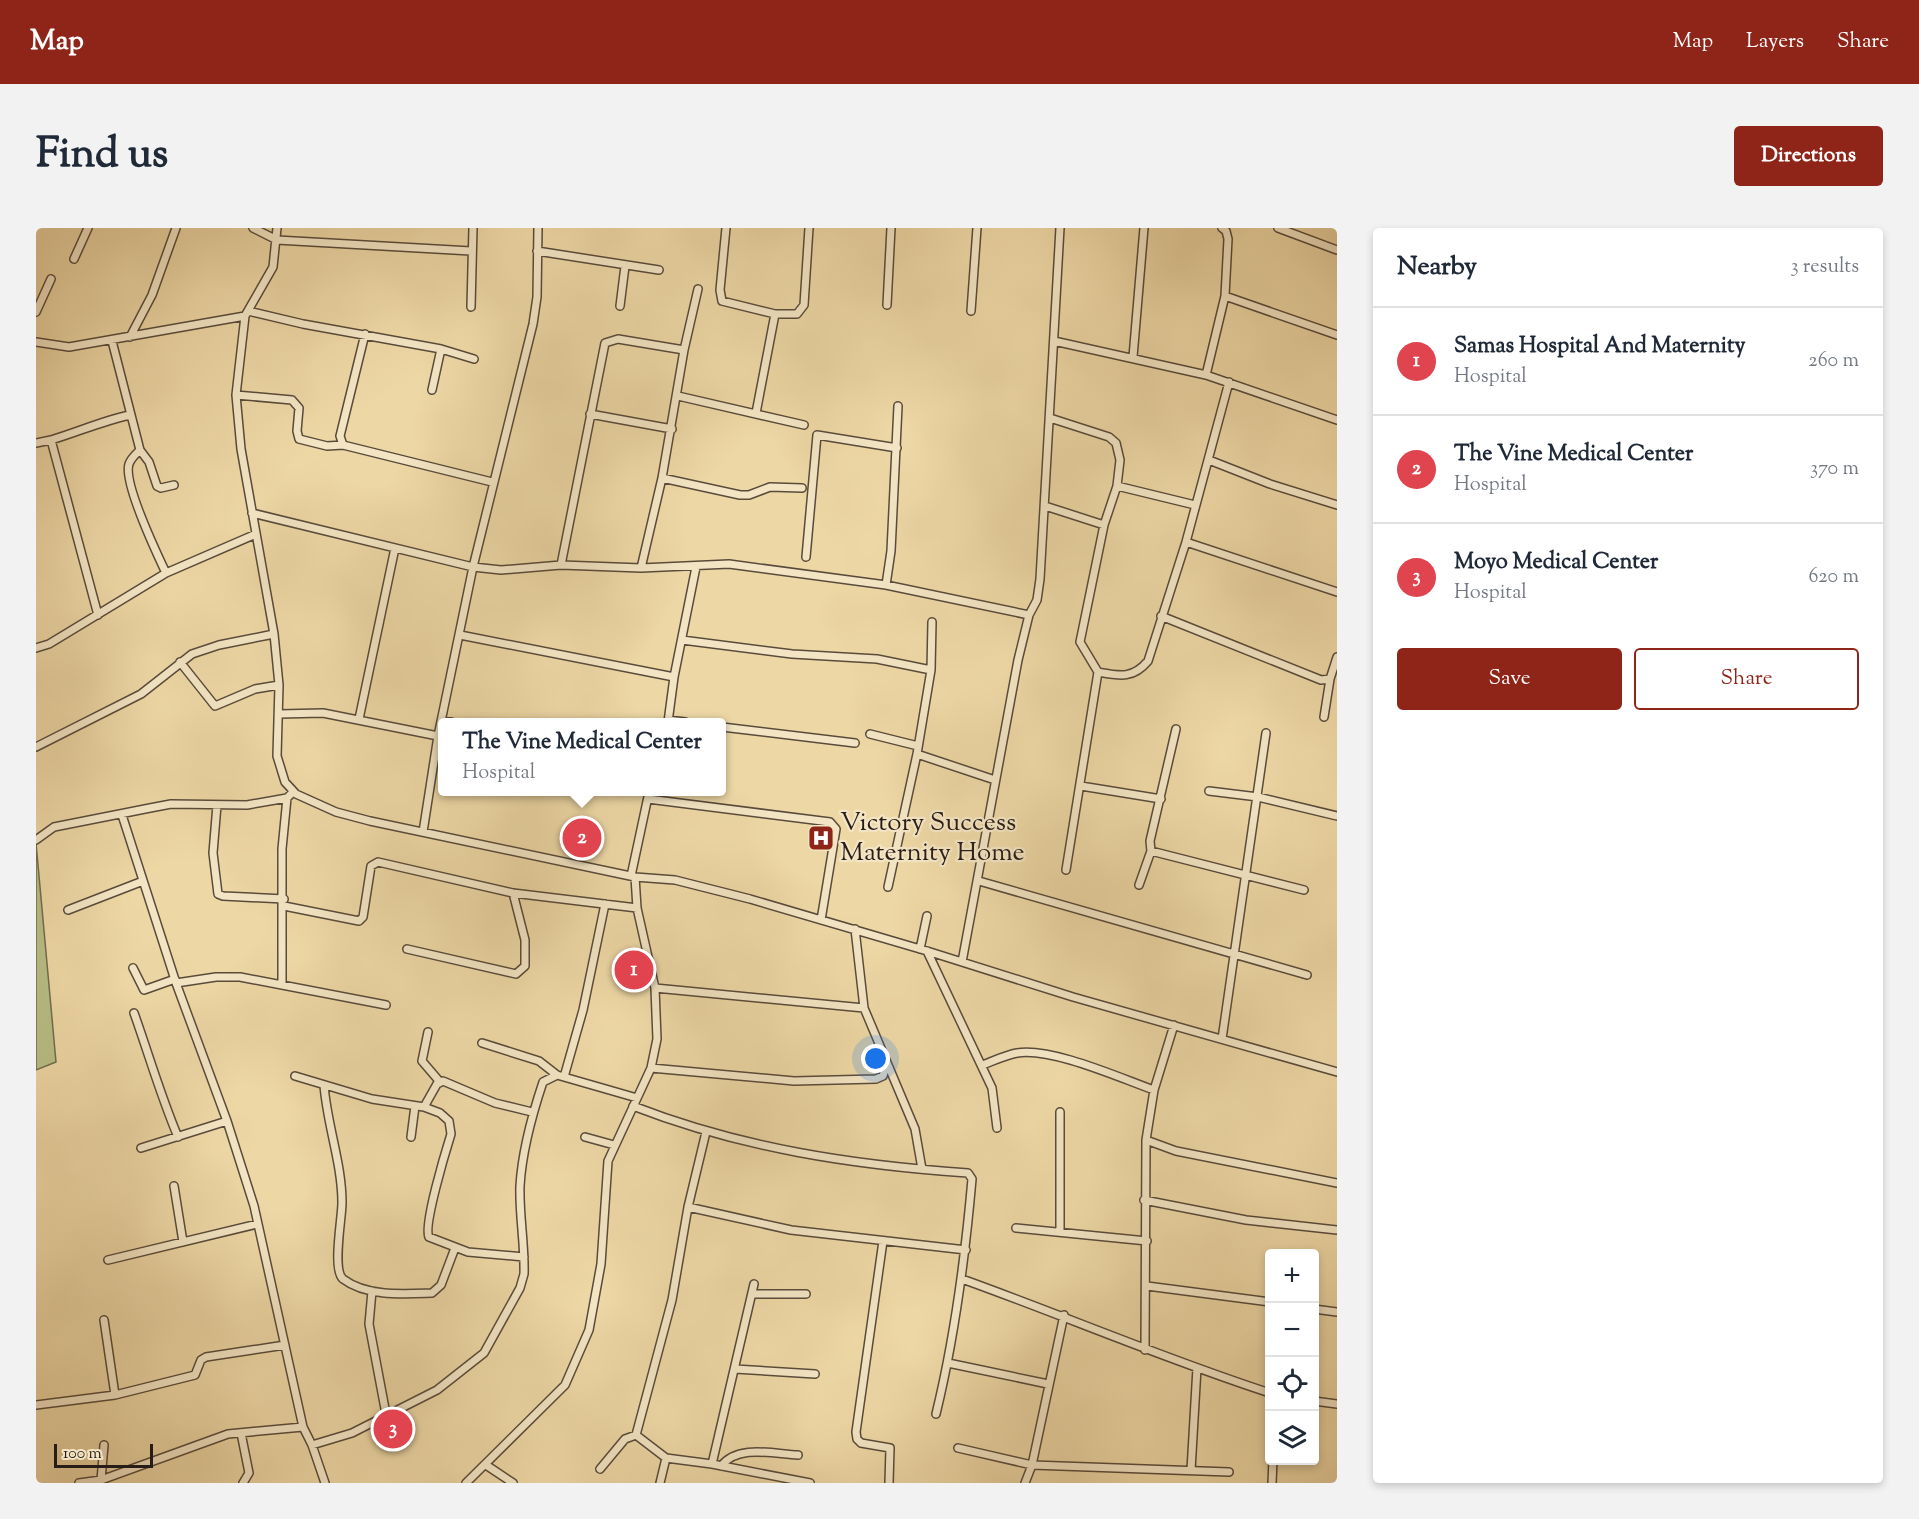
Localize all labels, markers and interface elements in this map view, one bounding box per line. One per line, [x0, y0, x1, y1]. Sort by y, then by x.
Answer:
text: Map [30, 22, 84, 62]
text: Map [1673, 27, 1713, 57]
text: Layers [1746, 27, 1804, 57]
text: Share [1837, 27, 1889, 57]
text: Find us [36, 126, 168, 186]
button: Directions [1734, 126, 1883, 186]
text: Nearby [1397, 249, 1477, 286]
text: 3 results [1790, 253, 1859, 282]
text: Samas Hospital And Maternity [1454, 331, 1745, 363]
text: 1 [1413, 347, 1420, 376]
text: 260 m [1808, 347, 1859, 376]
text: Hospital [1454, 363, 1527, 392]
text: The Vine Medical Center [1454, 439, 1693, 471]
text: 2 [1412, 455, 1421, 484]
text: 370 m [1810, 455, 1859, 484]
text: Hospital [1454, 471, 1527, 500]
text: Moyo Medical Center [1454, 547, 1658, 579]
text: 3 [1412, 563, 1421, 592]
text: 620 m [1809, 563, 1859, 592]
text: Hospital [1454, 579, 1527, 608]
button: Save [1397, 648, 1622, 710]
button: Share [1634, 648, 1859, 710]
popup [438, 718, 726, 796]
text: The Vine Medical Center [462, 727, 702, 759]
text: Hospital [462, 759, 535, 788]
place label: Victory Success Maternity Home [840, 805, 1025, 872]
pin: 2 [562, 816, 602, 860]
hospital icon: Victory Success Maternity Home [806, 823, 836, 853]
pin: 1 [614, 948, 654, 992]
your location [861, 1044, 890, 1073]
map controls [1265, 1249, 1319, 1465]
button: + [1265, 1249, 1319, 1303]
button: − [1265, 1303, 1319, 1357]
button: locate [1265, 1357, 1319, 1411]
pin: 3 [374, 1406, 412, 1452]
button: layers [1265, 1411, 1319, 1465]
scale bar [54, 1441, 153, 1468]
text: 100 m [63, 1443, 102, 1466]

